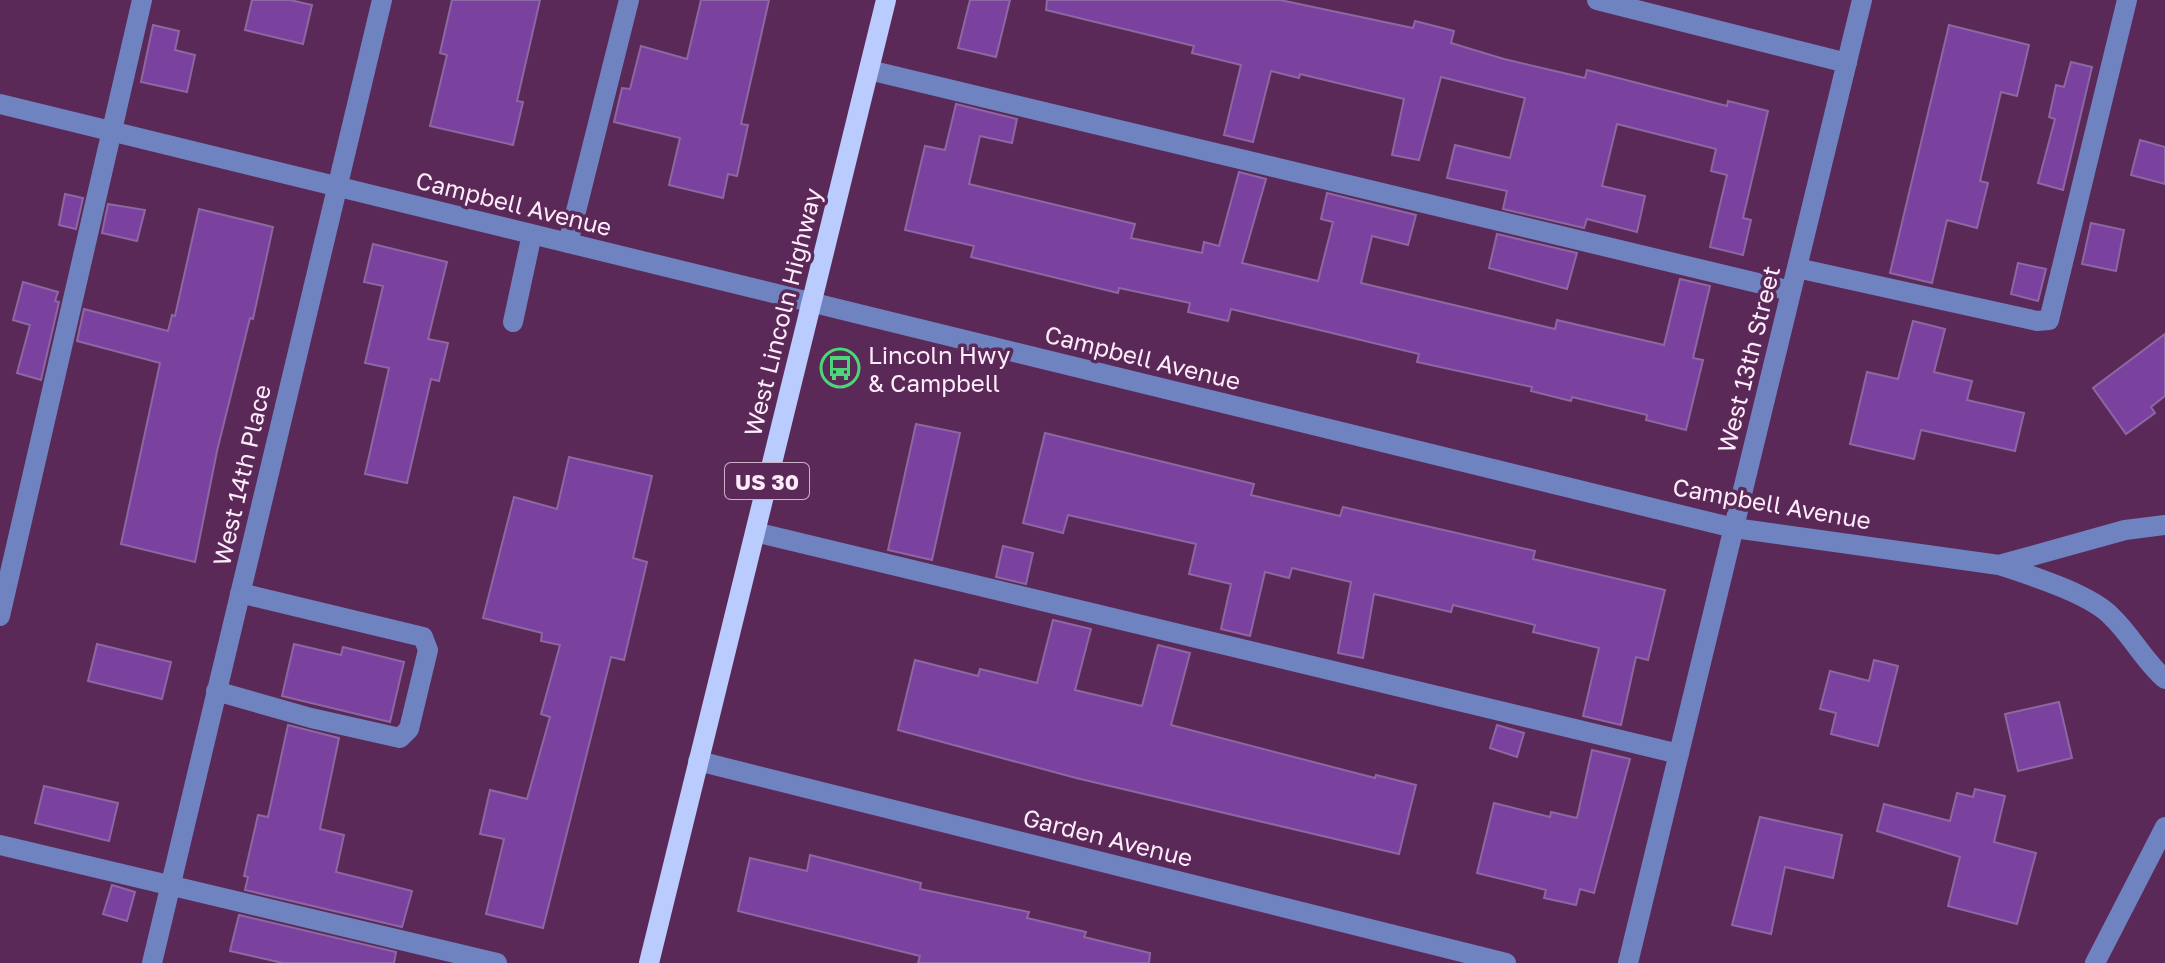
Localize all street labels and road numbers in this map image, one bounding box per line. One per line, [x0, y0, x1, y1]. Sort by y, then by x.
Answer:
street label: Campbell Avenue [413, 165, 615, 241]
street label: West Lincoln Highway [737, 185, 827, 439]
street label: West 13th Street [1711, 263, 1785, 455]
street label: Campbell Avenue [1042, 319, 1244, 395]
street label: West 14th Place [206, 382, 276, 568]
road number: US 30 [725, 463, 809, 499]
street label: Campbell Avenue [1671, 471, 1873, 535]
street label: Garden Avenue [1020, 802, 1196, 872]

